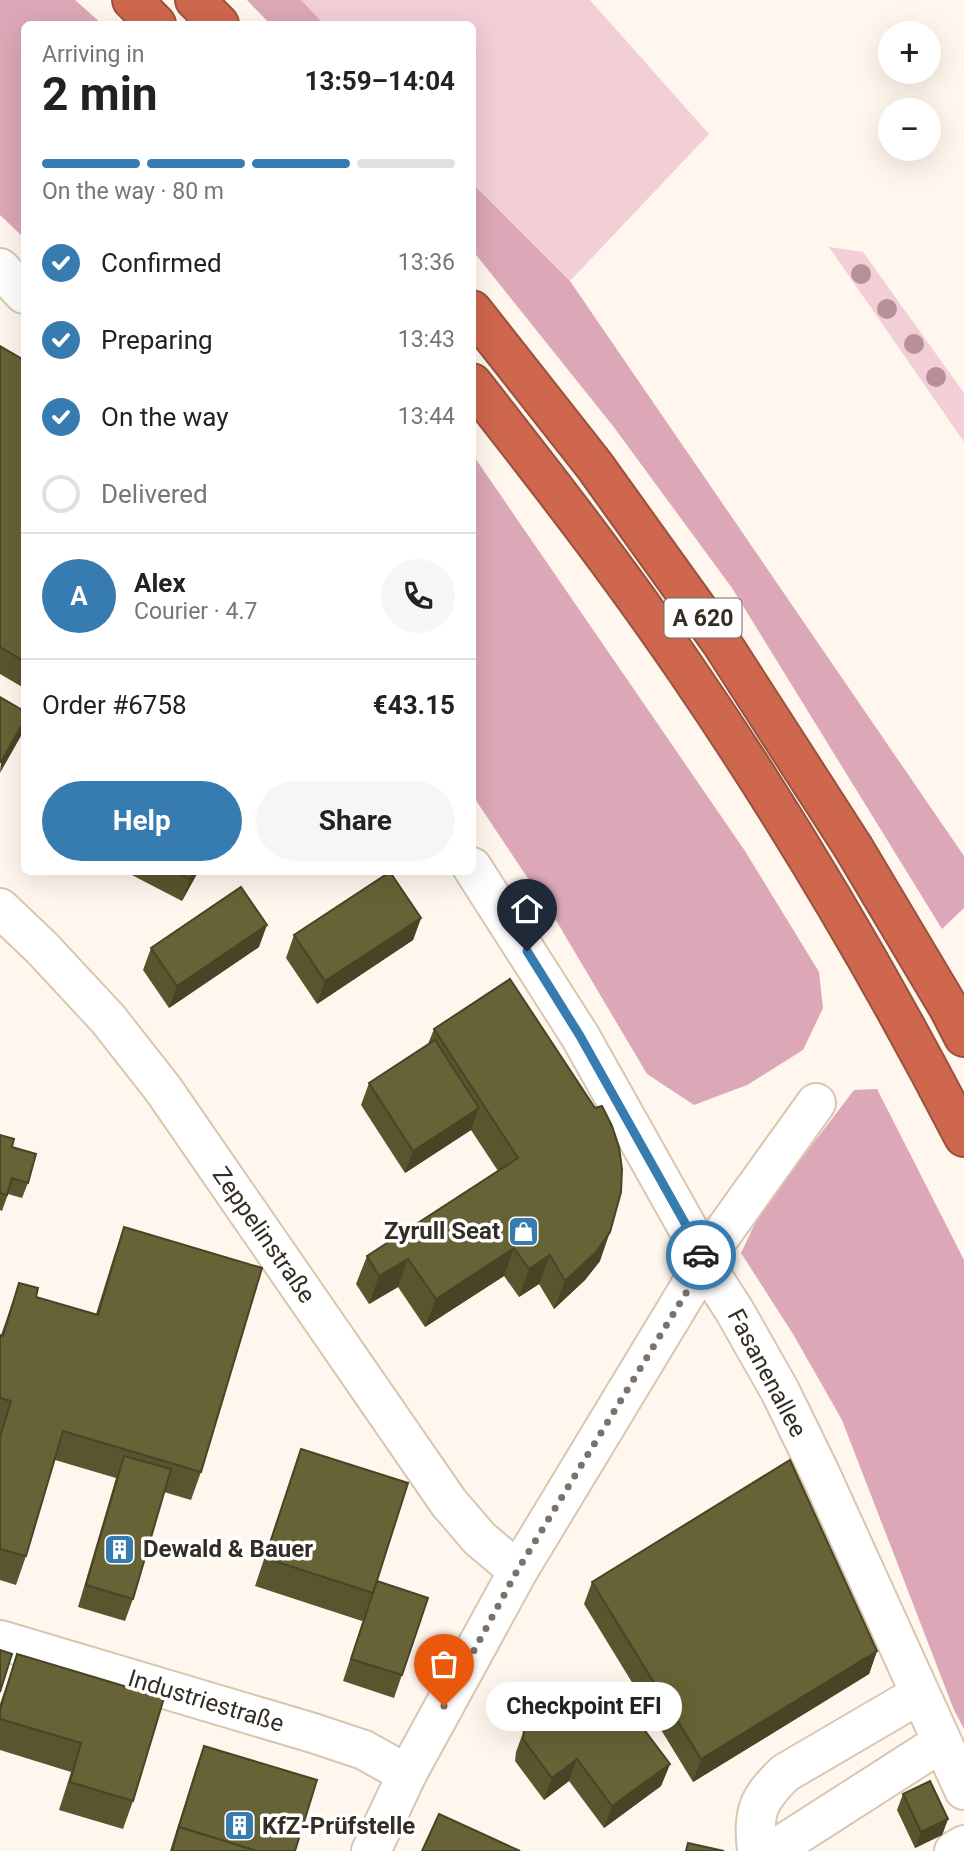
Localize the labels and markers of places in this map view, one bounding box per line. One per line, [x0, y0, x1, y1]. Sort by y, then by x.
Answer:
pin [497, 879, 557, 951]
shop icon: Zyrull Seat [506, 1214, 540, 1248]
place label: Zyrull Seat [384, 1217, 500, 1245]
building icon: Dewald & Bauer [103, 1532, 137, 1566]
place label: Dewald & Bauer [143, 1535, 313, 1563]
pin [414, 1634, 474, 1706]
callout: Checkpoint EFI [486, 1682, 682, 1730]
building icon: KfZ-Prüfstelle [222, 1809, 256, 1843]
place label: KfZ-Prüfstelle [262, 1812, 415, 1840]

